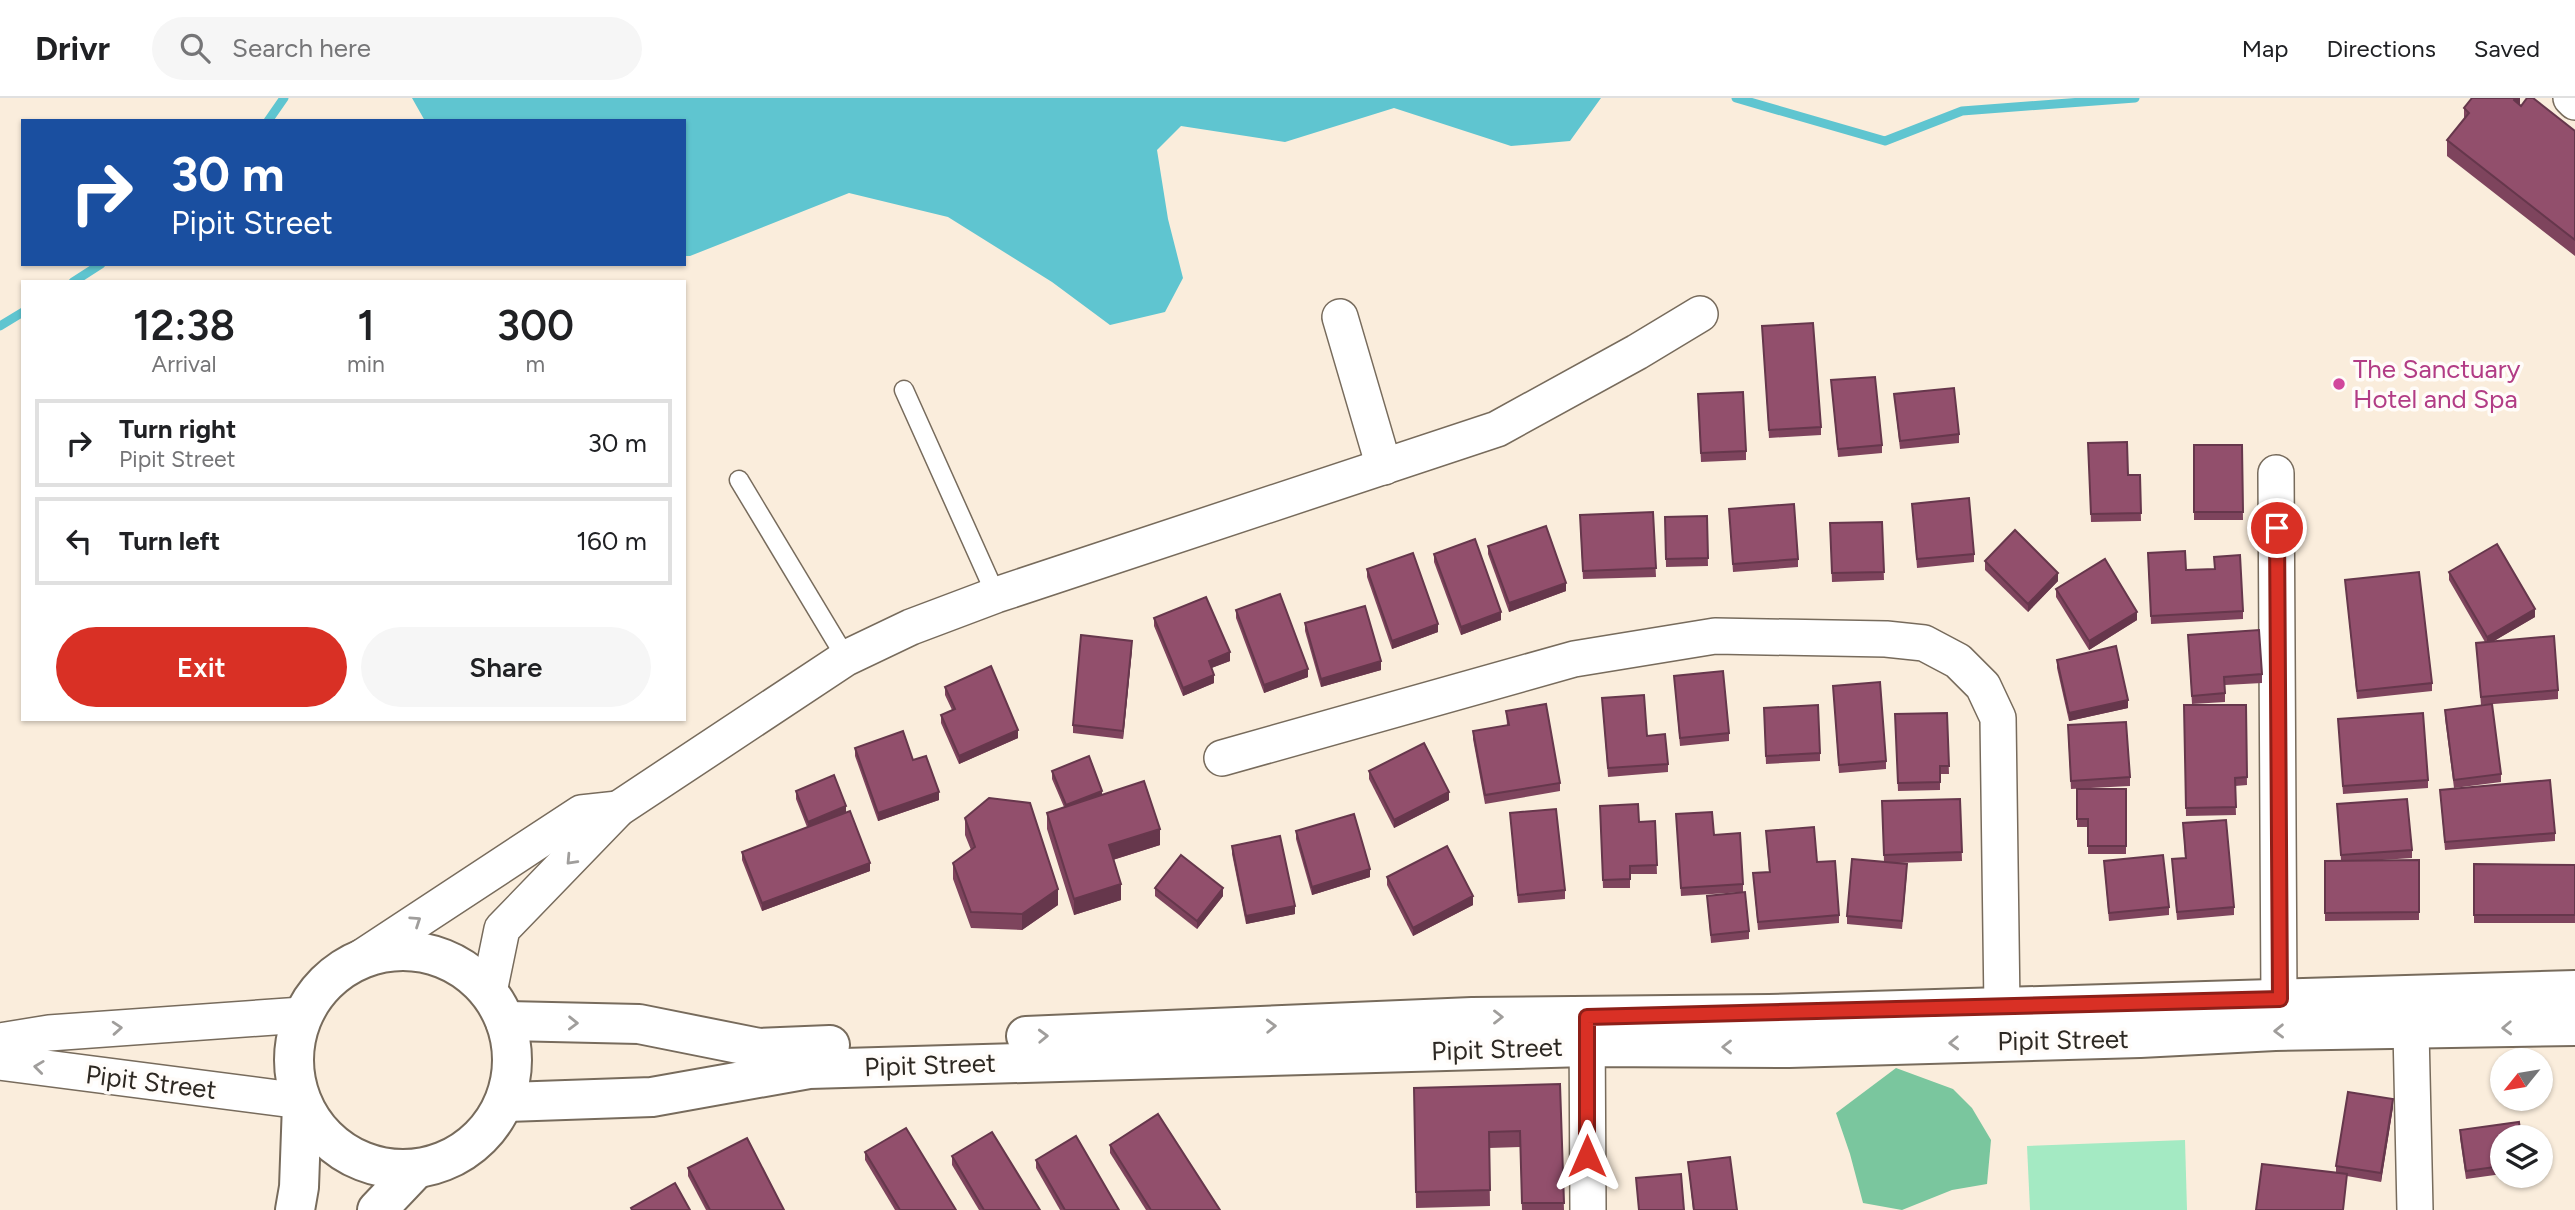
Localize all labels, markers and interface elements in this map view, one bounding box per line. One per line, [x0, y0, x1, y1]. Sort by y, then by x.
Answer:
search box [152, 17, 642, 80]
text: Drivr [35, 29, 110, 68]
icon: search [176, 29, 214, 67]
text: Search here [232, 32, 371, 64]
text: Map [2242, 34, 2288, 63]
text: Directions [2326, 34, 2436, 63]
text: Saved [2474, 34, 2540, 63]
text: 30 m [171, 144, 284, 203]
icon: right [56, 147, 147, 238]
text: Pipit Street [171, 204, 333, 242]
text: 12:38 [133, 300, 235, 351]
text: 1 [357, 300, 375, 351]
text: 300 [497, 300, 574, 351]
text: Arrival [152, 350, 217, 378]
text: min [347, 350, 385, 378]
text: m [526, 350, 545, 378]
place label: The Sanctuary Hotel and Spa [2353, 353, 2521, 415]
marker: The Sanctuary Hotel and Spa [2331, 376, 2347, 392]
text: Turn right [119, 413, 236, 445]
icon: right [60, 424, 98, 462]
text: 30 m [588, 427, 647, 459]
text: Pipit Street [119, 445, 235, 473]
pin [2247, 498, 2307, 558]
icon: arrive [2258, 509, 2296, 547]
icon: left [60, 522, 98, 560]
text: Turn left [119, 525, 220, 557]
text: 160 m [576, 525, 647, 557]
button: Exit [56, 627, 347, 707]
button: Share [361, 627, 651, 707]
one-way arrow [567, 852, 580, 865]
one-way arrow [408, 916, 421, 929]
one-way arrow [1493, 1009, 1504, 1025]
one-way arrow [568, 1015, 579, 1030]
one-way arrow [1265, 1019, 1276, 1034]
one-way arrow [2501, 1020, 2512, 1036]
one-way arrow [111, 1021, 122, 1036]
street label: Pipit Street [1997, 1023, 2129, 1057]
one-way arrow [2274, 1023, 2284, 1039]
one-way arrow [1038, 1028, 1049, 1043]
street label: Pipit Street [1431, 1031, 1563, 1067]
one-way arrow [1948, 1035, 1959, 1050]
one-way arrow [1721, 1040, 1732, 1055]
street label: Pipit Street [864, 1047, 996, 1083]
north arrow [2490, 1048, 2553, 1111]
map controls [2490, 1048, 2553, 1188]
street label: Pipit Street [84, 1058, 218, 1106]
one-way arrow [33, 1060, 45, 1075]
position arrow [1550, 1119, 1624, 1193]
button: layers [2490, 1125, 2553, 1188]

